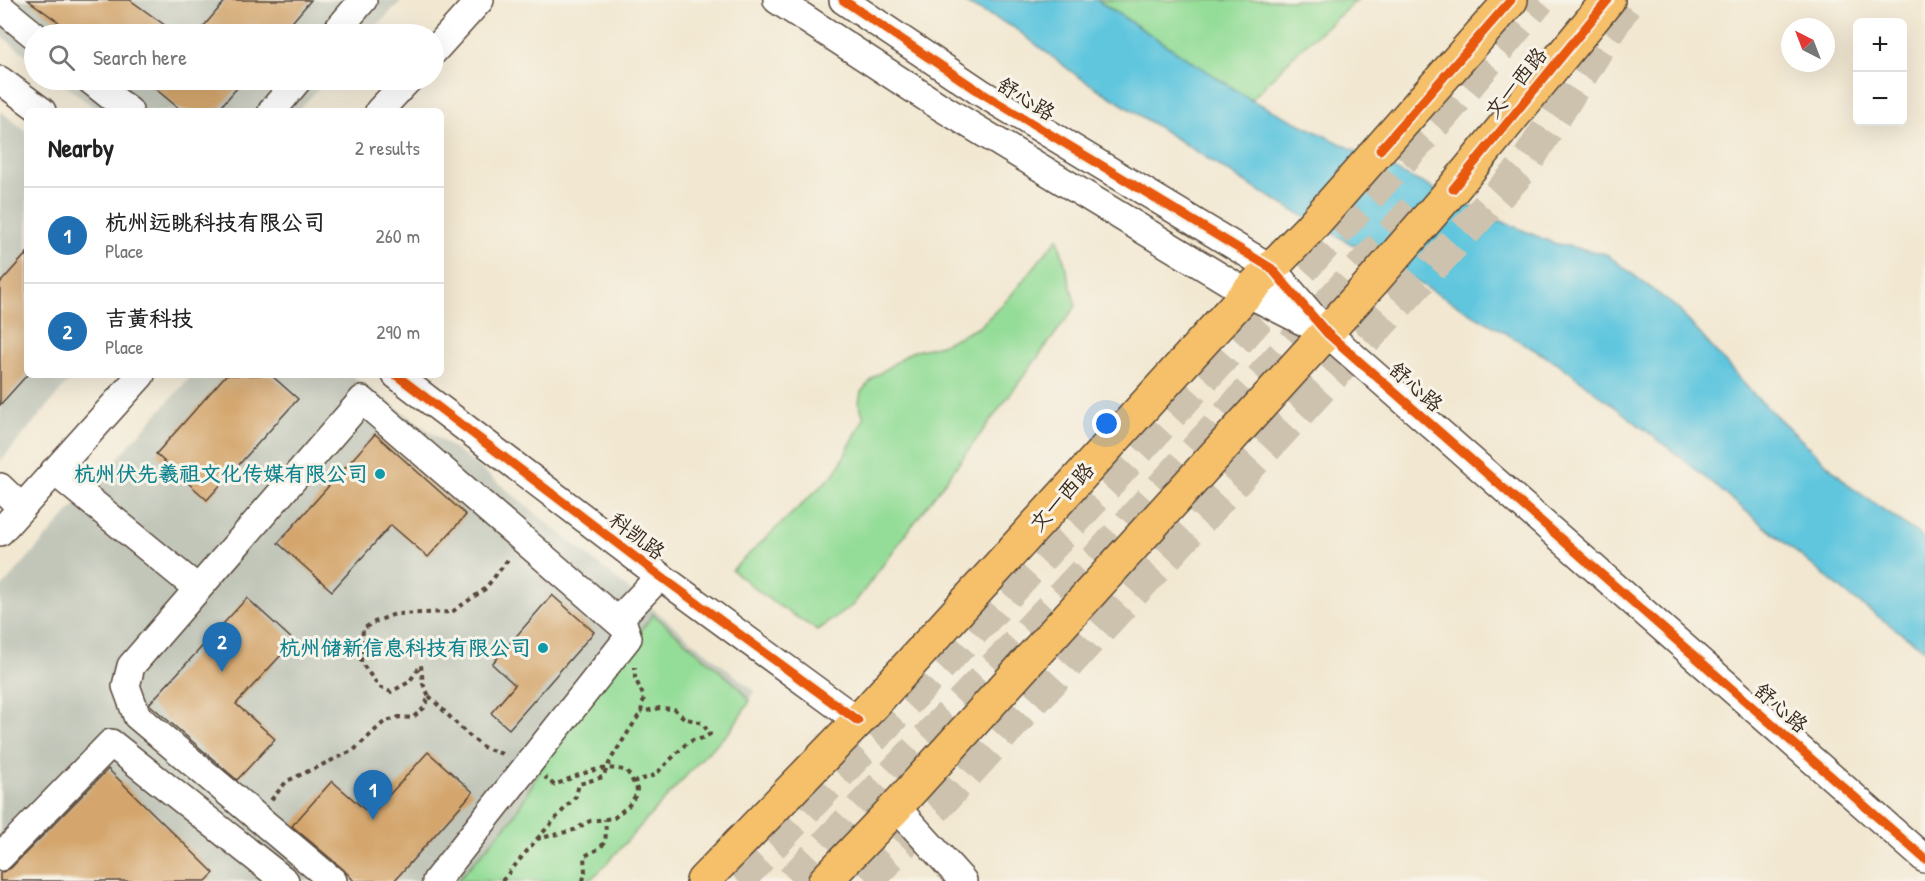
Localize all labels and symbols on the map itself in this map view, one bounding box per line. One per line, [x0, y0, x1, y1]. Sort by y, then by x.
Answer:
north arrow [1781, 18, 1835, 72]
street label: 文一西路 [1478, 41, 1553, 124]
street label: 舒心路 [992, 70, 1061, 127]
street label: 舒心路 [1383, 355, 1450, 418]
your location [1092, 409, 1121, 438]
street label: 文一西路 [1023, 456, 1101, 538]
place label: 杭州伏先羲祖文化传媒有限公司 [74, 459, 368, 488]
marker: 杭州伏先羲祖文化传媒有限公司 [373, 467, 387, 481]
street label: 科凯路 [603, 505, 671, 566]
pin: 2 [202, 622, 242, 672]
place label: 杭州储新信息科技有限公司 [279, 633, 531, 662]
marker: 杭州储新信息科技有限公司 [536, 641, 550, 655]
street label: 舒心路 [1748, 676, 1815, 739]
pin: 1 [354, 770, 392, 820]

